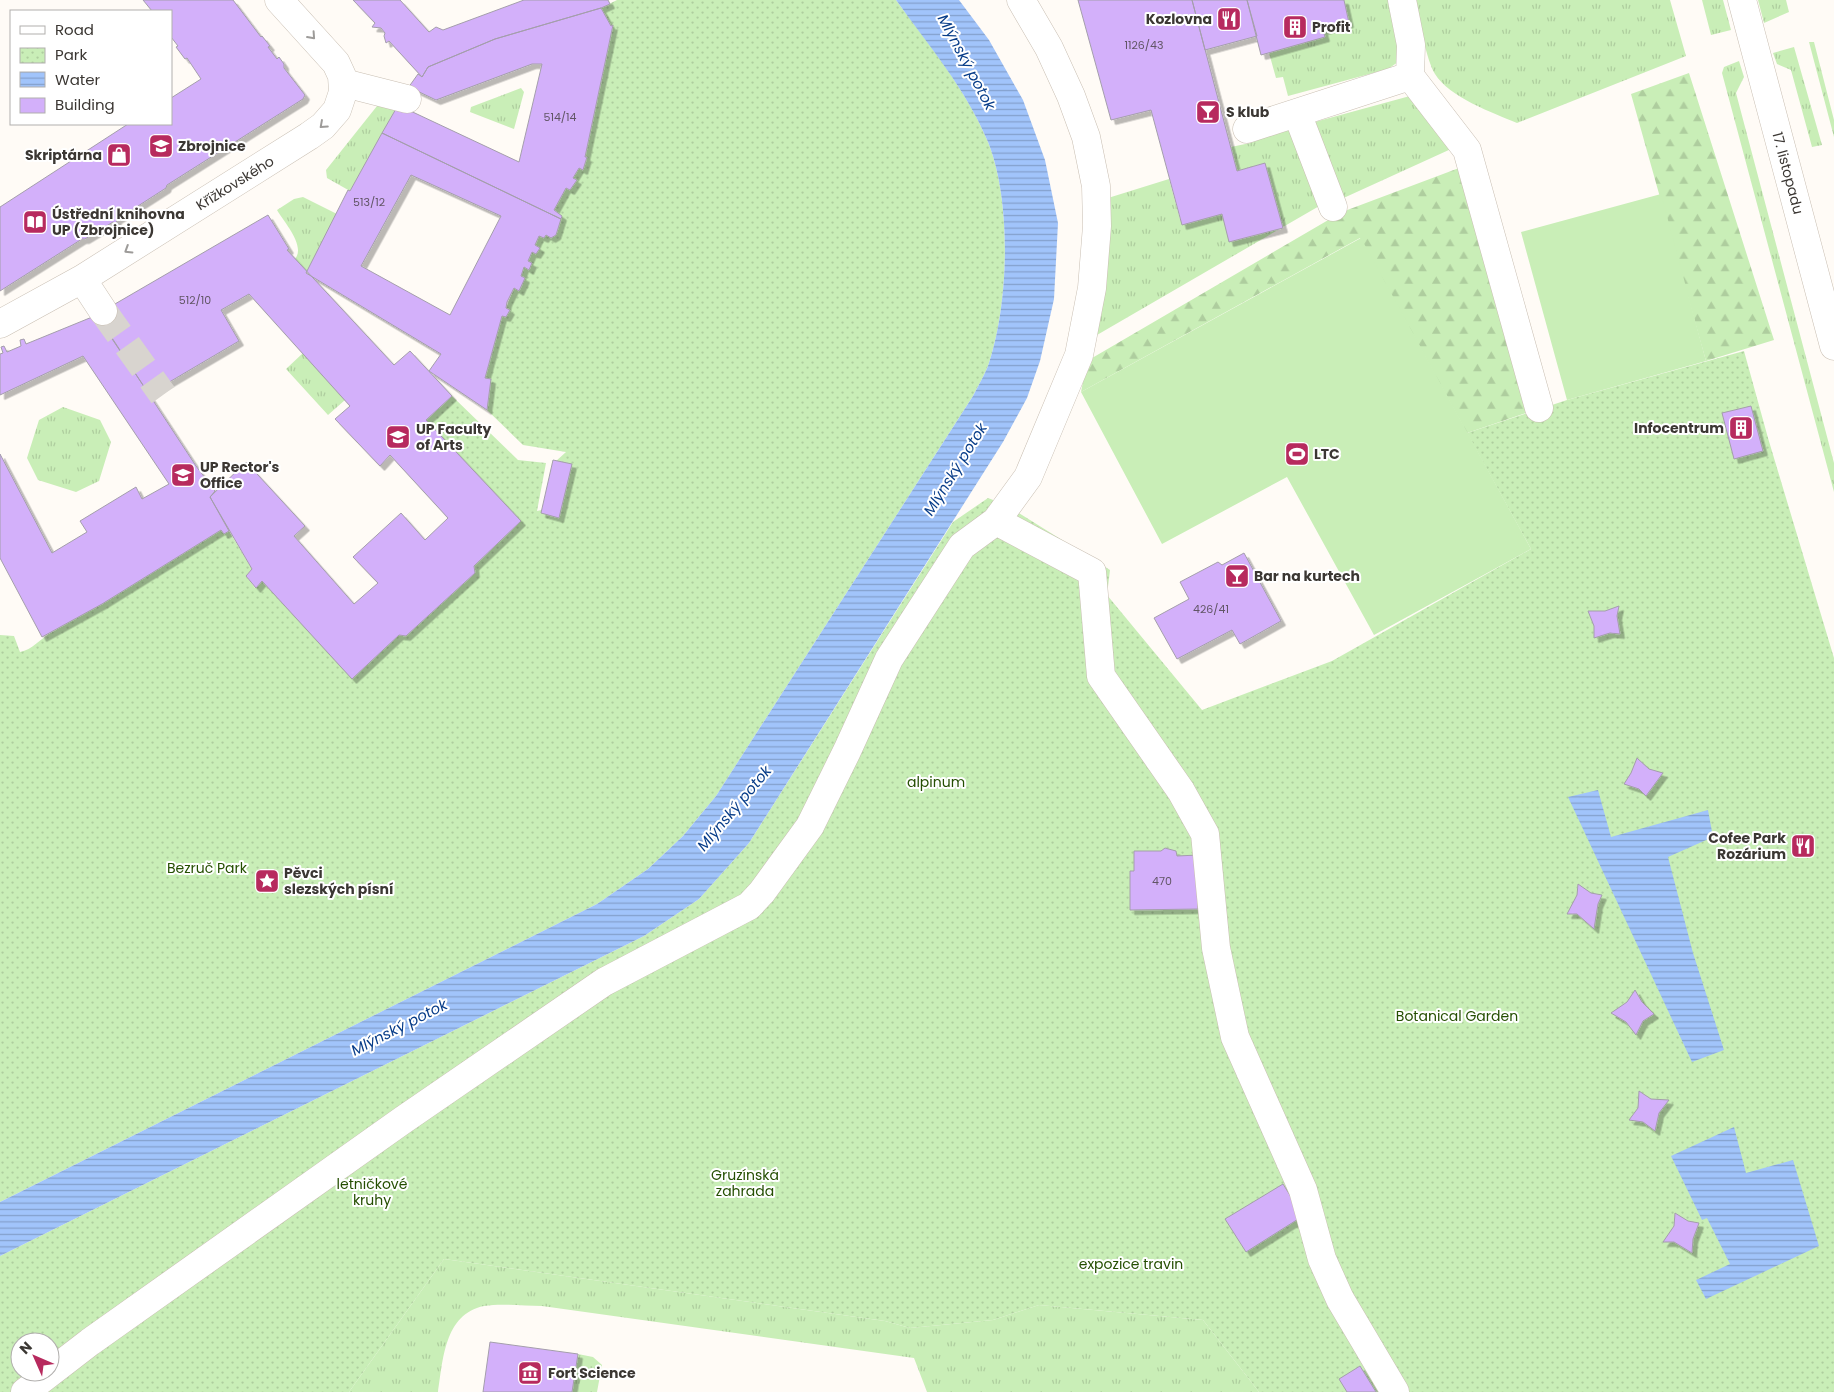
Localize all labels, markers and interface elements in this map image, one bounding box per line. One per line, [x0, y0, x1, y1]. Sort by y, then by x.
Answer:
restaurant icon: Kozlovna [1216, 6, 1242, 32]
place label: Kozlovna [1146, 9, 1212, 29]
legend [10, 10, 172, 125]
water label: Mlýnský potok [933, 10, 1002, 115]
building icon: Profit [1282, 14, 1308, 40]
place label: Profit [1312, 17, 1351, 37]
text: Road [55, 19, 94, 40]
one-way arrow [306, 31, 315, 40]
house number: 1126/43 [1125, 37, 1163, 53]
text: Park [55, 44, 87, 65]
text: Water [55, 69, 101, 90]
text: Building [55, 94, 115, 115]
bar icon: S klub [1195, 99, 1221, 125]
place label: S klub [1226, 102, 1270, 122]
house number: 514/14 [543, 109, 577, 125]
one-way arrow [320, 119, 329, 128]
street label: 17. listopadu [1767, 130, 1809, 216]
school or university icon: Zbrojnice [148, 133, 174, 159]
place label: Zbrojnice [178, 136, 246, 156]
shop icon: Skriptárna [106, 142, 132, 168]
place label: Skriptárna [25, 145, 102, 165]
street label: Křížkovského [192, 151, 278, 215]
house number: 513/12 [353, 194, 385, 210]
place label: Ústřední knihovna UP (Zbrojnice) [52, 204, 185, 240]
library icon: Ústřední knihovna UP (Zbrojnice) [22, 209, 48, 235]
one-way arrow [124, 244, 133, 253]
house number: 512/10 [179, 292, 211, 308]
building icon: Infocentrum [1728, 415, 1754, 441]
water label: Mlýnský potok [918, 418, 993, 519]
place label: Infocentrum [1634, 418, 1724, 438]
place label: UP Faculty of Arts [416, 419, 491, 455]
school or university icon: UP Faculty of Arts [385, 424, 411, 450]
sports icon: LTC [1284, 441, 1310, 467]
place label: LTC [1314, 444, 1340, 464]
place label: UP Rector's Office [200, 457, 279, 493]
school or university icon: UP Rector's Office [170, 462, 196, 488]
bar icon: Bar na kurtech [1224, 563, 1250, 589]
place label: Bar na kurtech [1254, 566, 1360, 586]
house number: 426/41 [1193, 601, 1229, 617]
water label: Mlýnský potok [692, 760, 777, 855]
park label: alpinum [907, 772, 965, 792]
place label: Cofee Park Rozárium [1708, 828, 1786, 864]
restaurant icon: Cofee Park Rozárium [1790, 833, 1816, 859]
park label: Bezruč Park [167, 858, 248, 878]
place label: Pěvci slezských písní [284, 863, 393, 899]
place icon: Pěvci slezských písní [254, 868, 280, 894]
house number: 470 [1152, 873, 1172, 889]
water label: Mlýnský potok [347, 993, 452, 1060]
park label: Botanical Garden [1396, 1006, 1518, 1026]
park label: Gruzínská zahrada [711, 1165, 779, 1201]
park label: letničkové kruhy [337, 1174, 408, 1210]
park label: expozice travin [1079, 1254, 1183, 1274]
north arrow [10, 1332, 60, 1382]
text: N [15, 1337, 37, 1359]
museum icon: Fort Science [517, 1360, 543, 1386]
place label: Fort Science [548, 1363, 636, 1383]

